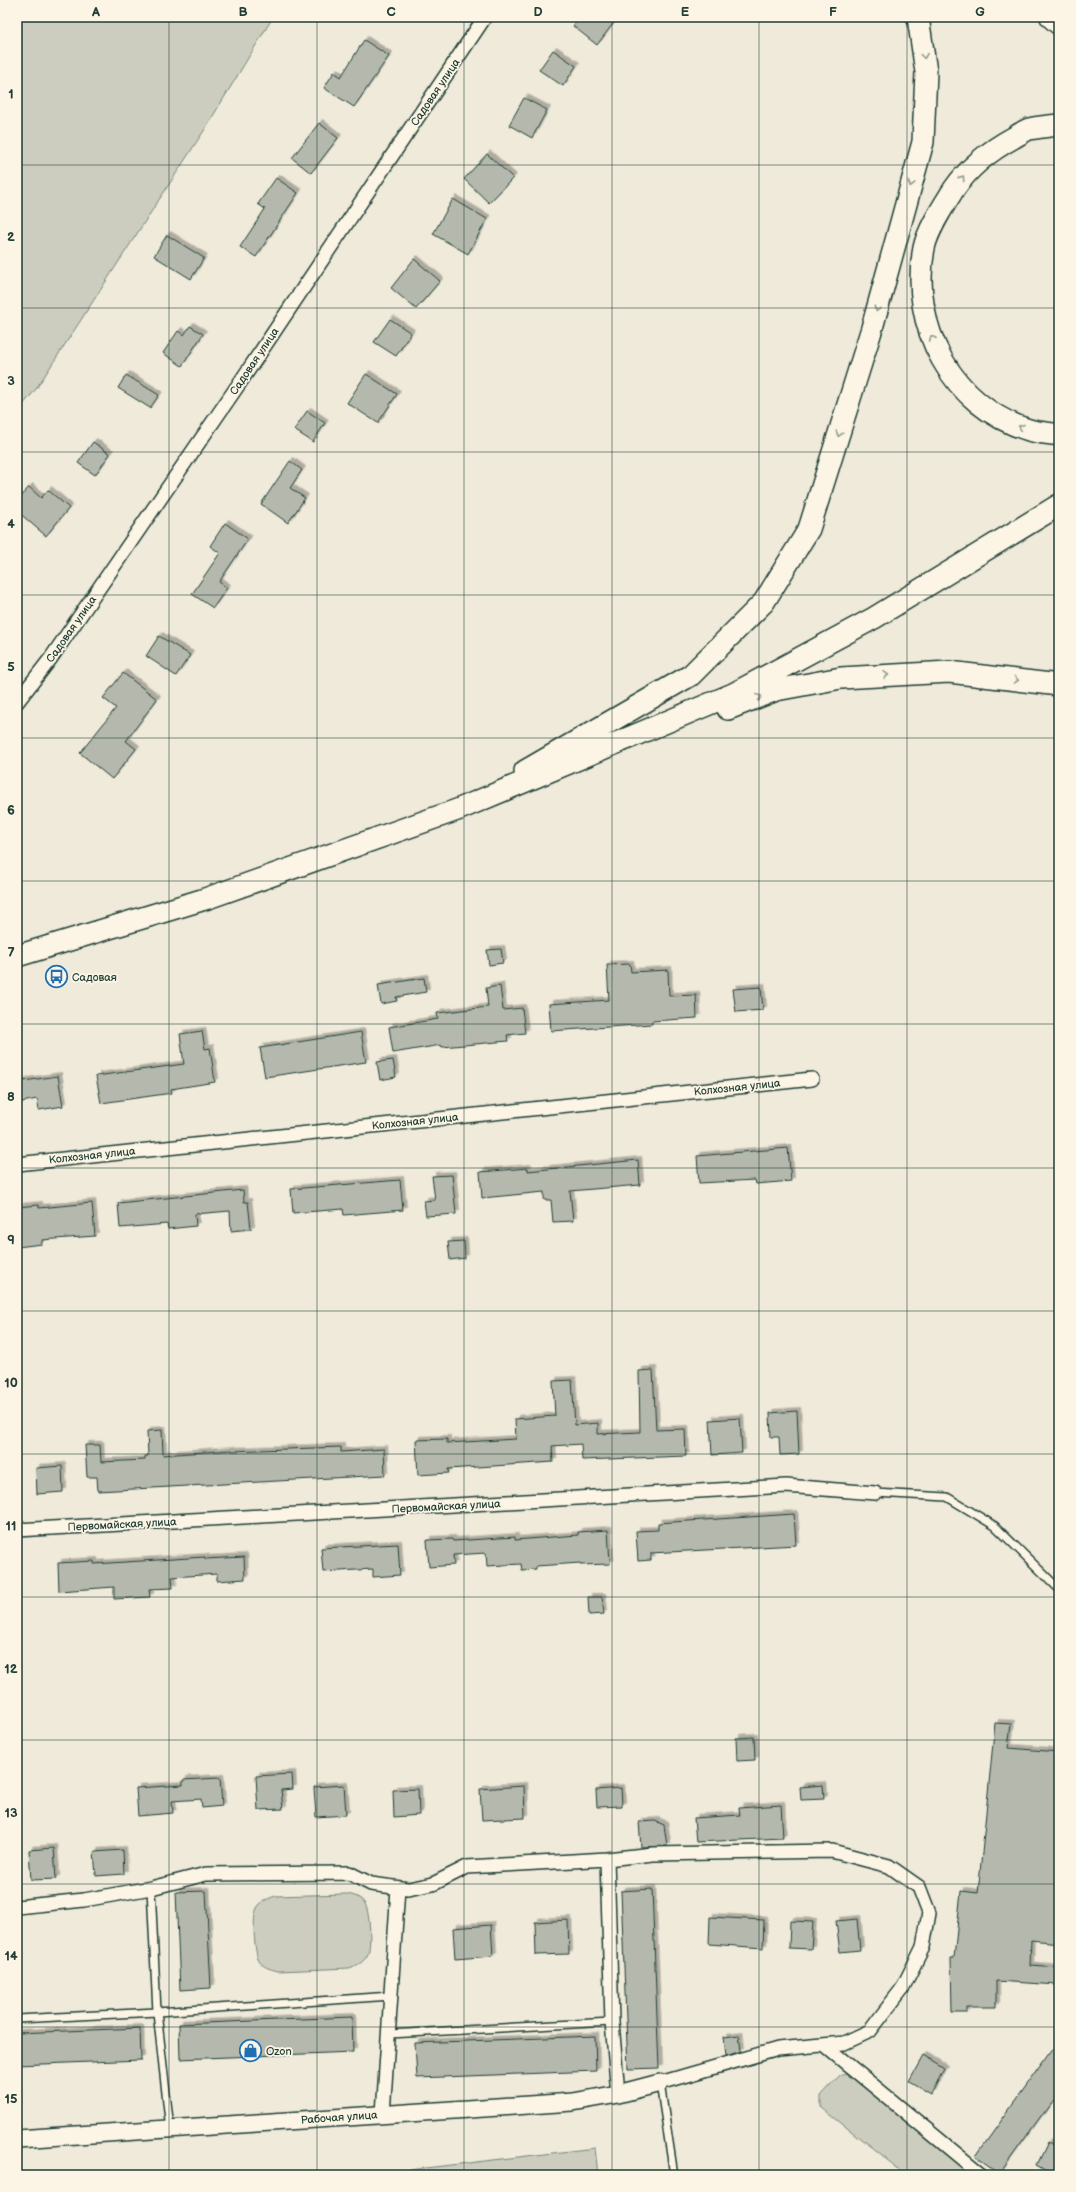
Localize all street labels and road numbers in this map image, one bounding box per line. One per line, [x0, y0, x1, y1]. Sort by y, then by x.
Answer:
street label: Садовая улица [408, 56, 463, 128]
street label: Садовая улица [227, 325, 282, 397]
street label: Садовая улица [44, 593, 99, 665]
street label: Колхозная улица [693, 1076, 781, 1099]
street label: Колхозная улица [371, 1110, 459, 1133]
street label: Колхозная улица [48, 1144, 136, 1167]
street label: Первомайская улица [391, 1497, 501, 1516]
street label: Первомайская улица [67, 1515, 177, 1534]
street label: Рабочая улица [300, 2108, 378, 2127]

